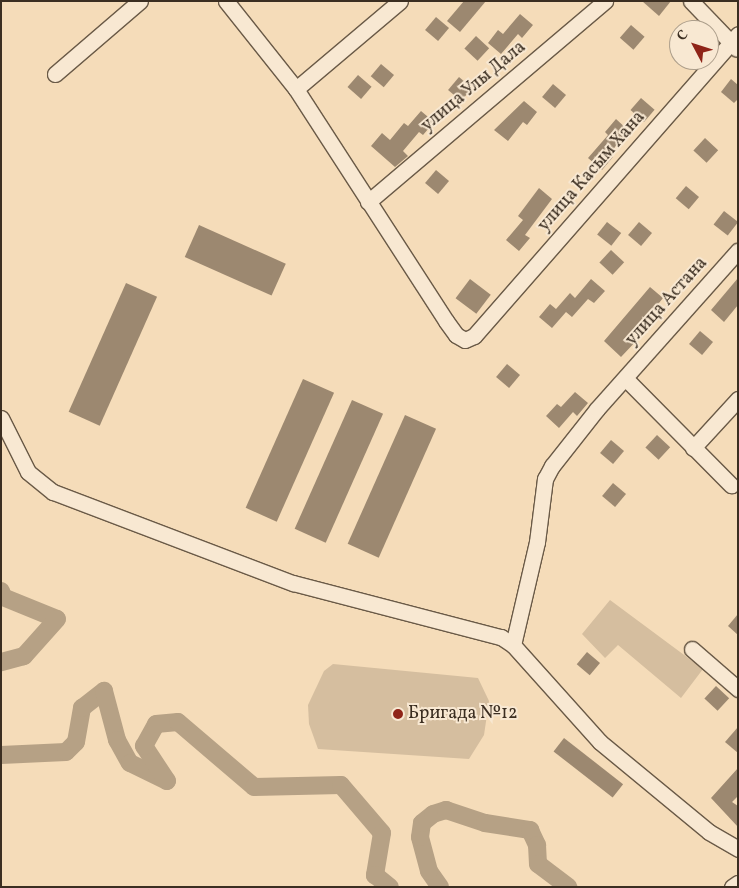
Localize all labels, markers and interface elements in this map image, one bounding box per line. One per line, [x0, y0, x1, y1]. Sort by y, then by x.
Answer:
north arrow [669, 20, 719, 70]
text: С [673, 26, 693, 45]
street label: улица Улы Дала [417, 37, 531, 137]
street label: улица Касым Хана [534, 107, 650, 237]
street label: улица Астана [621, 253, 713, 351]
place label: Бригада №12 [408, 703, 518, 725]
marker: Бригада №12 [392, 708, 404, 720]

